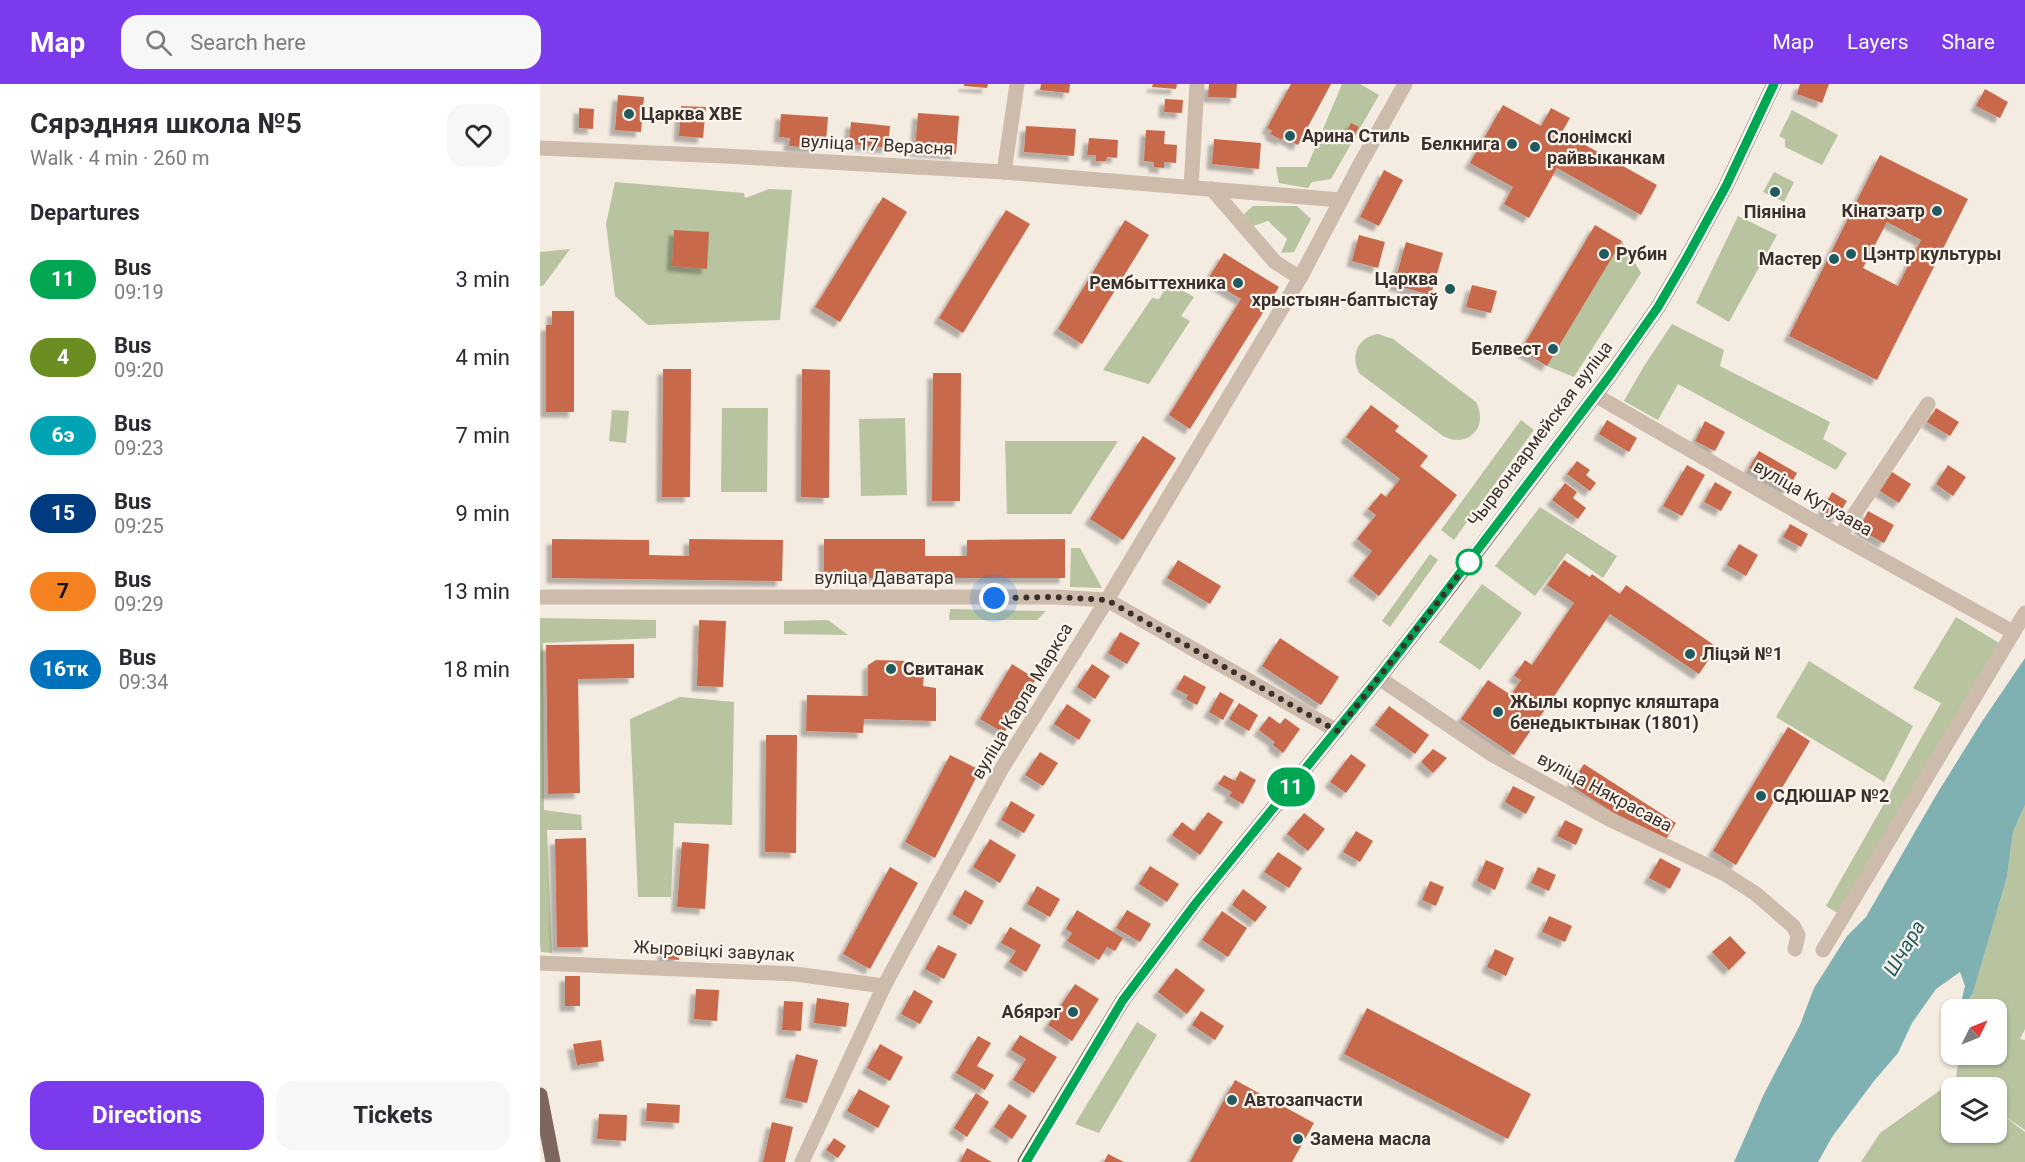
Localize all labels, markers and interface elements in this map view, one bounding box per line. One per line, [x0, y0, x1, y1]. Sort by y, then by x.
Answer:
search box [121, 15, 541, 69]
text: Map [30, 26, 85, 59]
icon: search [142, 26, 175, 59]
text: Search here [190, 30, 306, 55]
text: Map [1772, 30, 1814, 54]
text: Layers [1847, 30, 1908, 54]
text: Share [1941, 30, 1995, 54]
place label: Царква ХВЕ [641, 103, 742, 124]
button: heart [447, 104, 510, 167]
text: Сярэдняя школа №5 [30, 107, 302, 140]
marker: Царква ХВЕ [622, 107, 636, 121]
place label: Арина Стиль [1302, 125, 1410, 146]
place label: Слонімскі райвыканкам [1547, 126, 1665, 168]
marker: Арина Стиль [1283, 129, 1297, 143]
street label: вуліца 17 Верасня [800, 130, 954, 159]
place label: Белкнига [1421, 133, 1500, 154]
marker: Белкнига [1505, 137, 1519, 151]
marker: Слонімскі райвыканкам [1528, 140, 1542, 154]
text: Walk · 4 min · 260 m [30, 146, 209, 170]
marker: Піяніна [1768, 185, 1782, 199]
text: Departures [30, 200, 140, 225]
place label: Кінатэатр [1842, 200, 1925, 221]
place label: Піяніна [1744, 201, 1807, 222]
marker: Кінатэатр [1930, 204, 1944, 218]
place label: Рубин [1616, 243, 1667, 264]
place label: Цэнтр культуры [1863, 243, 2001, 264]
marker: Рубин [1597, 247, 1611, 261]
marker: Цэнтр культуры [1844, 247, 1858, 261]
place label: Мастер [1759, 248, 1822, 269]
marker: Мастер [1827, 252, 1841, 266]
text: Bus [114, 255, 152, 280]
text: 11 [51, 267, 75, 291]
text: 3 min [455, 267, 510, 292]
place label: Царква хрыстыян-баптыстаў [1252, 268, 1439, 310]
place label: Рембыттехника [1089, 272, 1226, 293]
marker: Рембыттехника [1231, 276, 1245, 290]
text: 09:19 [114, 280, 164, 304]
marker: Царква хрыстыян-баптыстаў [1443, 282, 1457, 296]
text: Bus [114, 333, 152, 358]
street label: Чырвонаармейская вуліца [1463, 337, 1616, 531]
place label: Белвест [1471, 338, 1541, 359]
marker: Белвест [1546, 342, 1560, 356]
text: 4 [57, 345, 69, 369]
text: 4 min [455, 345, 510, 370]
text: 09:20 [114, 358, 164, 382]
text: Bus [114, 411, 152, 436]
text: 6э [52, 423, 74, 447]
text: 7 min [455, 423, 510, 448]
text: 09:23 [114, 436, 164, 460]
street label: вуліца Кутузава [1750, 455, 1877, 540]
text: Bus [114, 489, 152, 514]
text: 15 [51, 501, 75, 525]
text: 9 min [455, 501, 510, 526]
text: 09:25 [114, 514, 164, 538]
unlabelled marker [1456, 549, 1482, 575]
text: Bus [114, 567, 152, 592]
street label: вуліца Даватара [814, 567, 954, 588]
text: 7 [57, 579, 69, 603]
text: 13 min [443, 579, 510, 604]
your location [979, 583, 1009, 613]
text: 09:29 [114, 592, 164, 616]
street label: вуліца Карла Маркса [967, 619, 1077, 783]
place label: Ліцэй №1 [1702, 643, 1783, 664]
text: Bus [119, 645, 156, 670]
marker: Ліцэй №1 [1683, 647, 1697, 661]
text: 16тк [42, 657, 89, 681]
text: 18 min [443, 657, 510, 682]
place label: Свитанак [903, 658, 985, 679]
marker: Свитанак [884, 662, 898, 676]
text: 09:34 [119, 670, 168, 694]
place label: Жылы корпус кляштара бенедыктынак (1801) [1510, 691, 1720, 734]
marker: Жылы корпус кляштара бенедыктынак (1801) [1491, 705, 1505, 719]
street label: вуліца Някрасава [1534, 747, 1676, 836]
line badge: 11 [1264, 768, 1318, 806]
text: 11 [1279, 775, 1303, 799]
place label: СДЮШАР №2 [1773, 785, 1889, 806]
marker: СДЮШАР №2 [1754, 789, 1768, 803]
water label: Шчара [1878, 916, 1930, 980]
street label: Жыровіцкі завулак [633, 936, 796, 965]
north arrow [1941, 999, 2007, 1065]
map controls [1941, 999, 2007, 1143]
place label: Абярэг [1002, 1001, 1061, 1022]
marker: Абярэг [1066, 1005, 1080, 1019]
button: layers [1941, 1077, 2007, 1143]
button: Directions [30, 1081, 264, 1150]
button: Tickets [276, 1081, 510, 1150]
place label: Автозапчасти [1244, 1089, 1363, 1110]
marker: Автозапчасти [1225, 1093, 1239, 1107]
place label: Замена масла [1310, 1128, 1431, 1149]
marker: Замена масла [1291, 1132, 1305, 1146]

